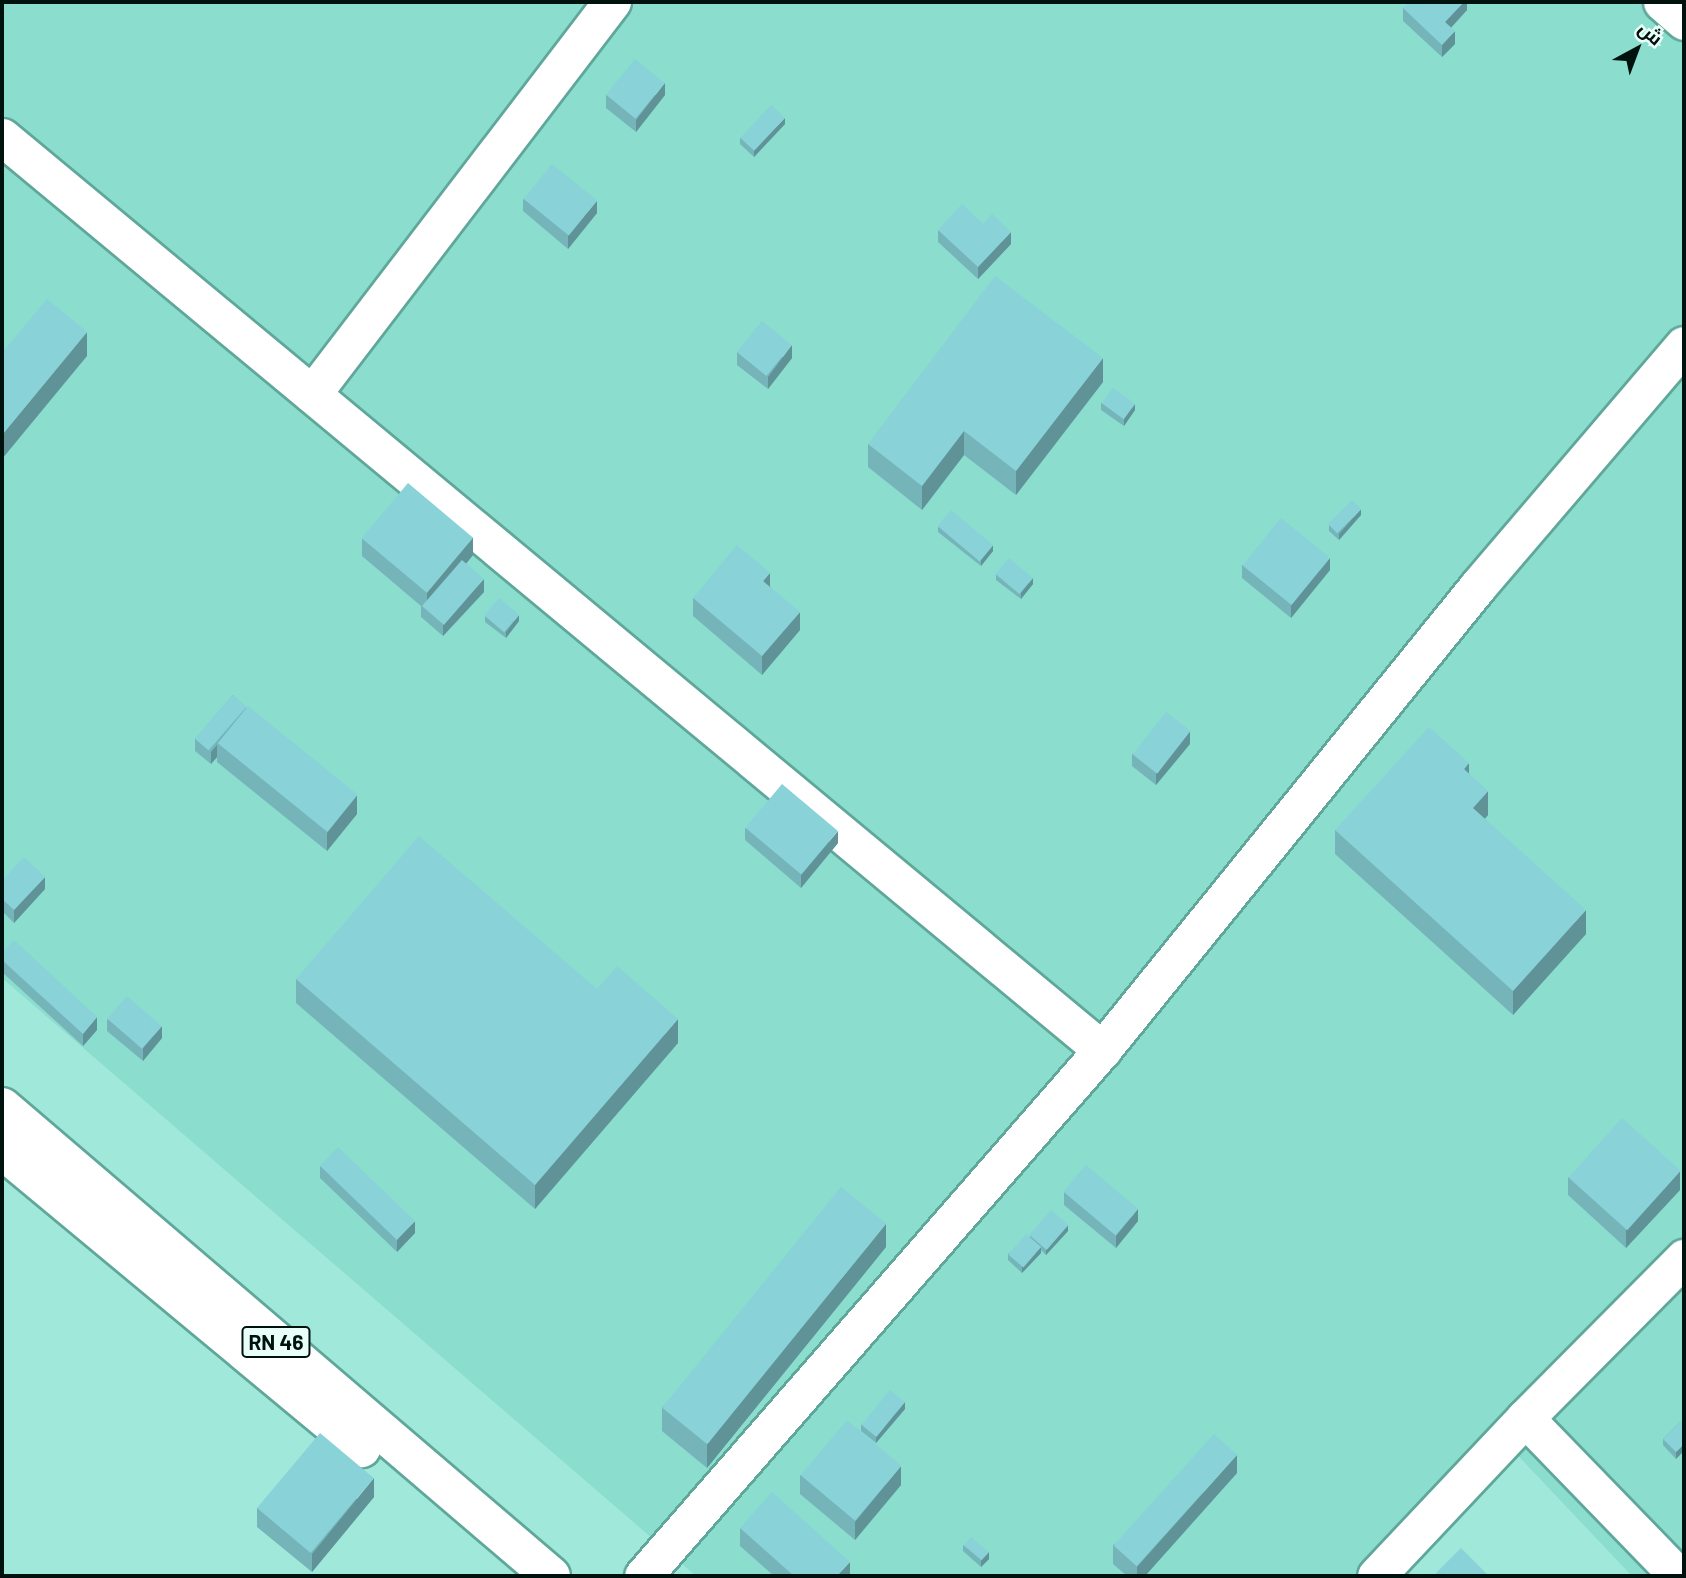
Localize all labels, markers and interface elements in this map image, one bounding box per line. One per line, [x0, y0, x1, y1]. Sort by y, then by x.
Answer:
north arrow [1602, 14, 1672, 84]
text: ش [1634, 16, 1668, 49]
road number: RN 46 [241, 1324, 311, 1360]

